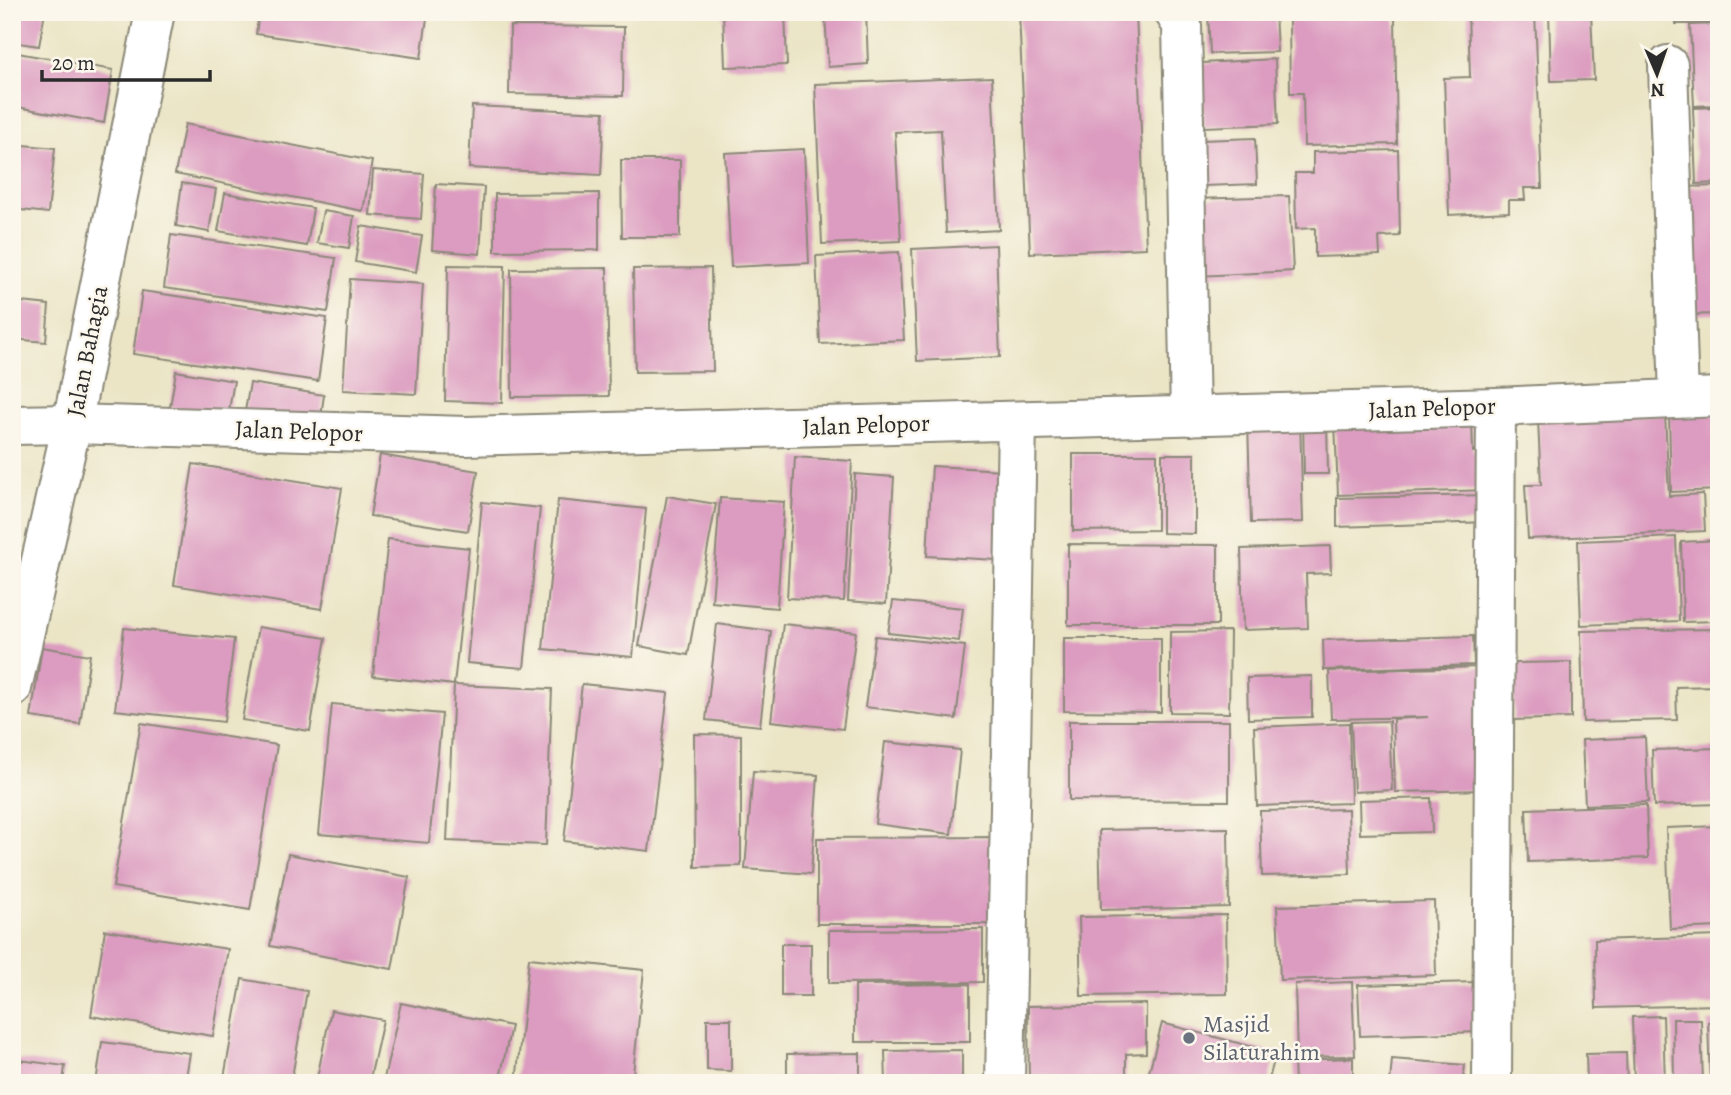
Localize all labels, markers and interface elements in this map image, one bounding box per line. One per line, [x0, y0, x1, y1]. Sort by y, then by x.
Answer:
scale bar [42, 38, 210, 82]
north arrow [1622, 38, 1692, 108]
text: 20 m [52, 49, 95, 77]
text: N [1650, 77, 1665, 103]
street label: Jalan Bahagia [59, 282, 116, 419]
street label: Jalan Pelopor [1368, 390, 1496, 426]
street label: Jalan Pelopor [802, 407, 930, 443]
street label: Jalan Pelopor [235, 413, 363, 449]
place label: Masjid Silaturahim [1203, 1008, 1320, 1068]
marker: Masjid Silaturahim [1181, 1030, 1197, 1046]

